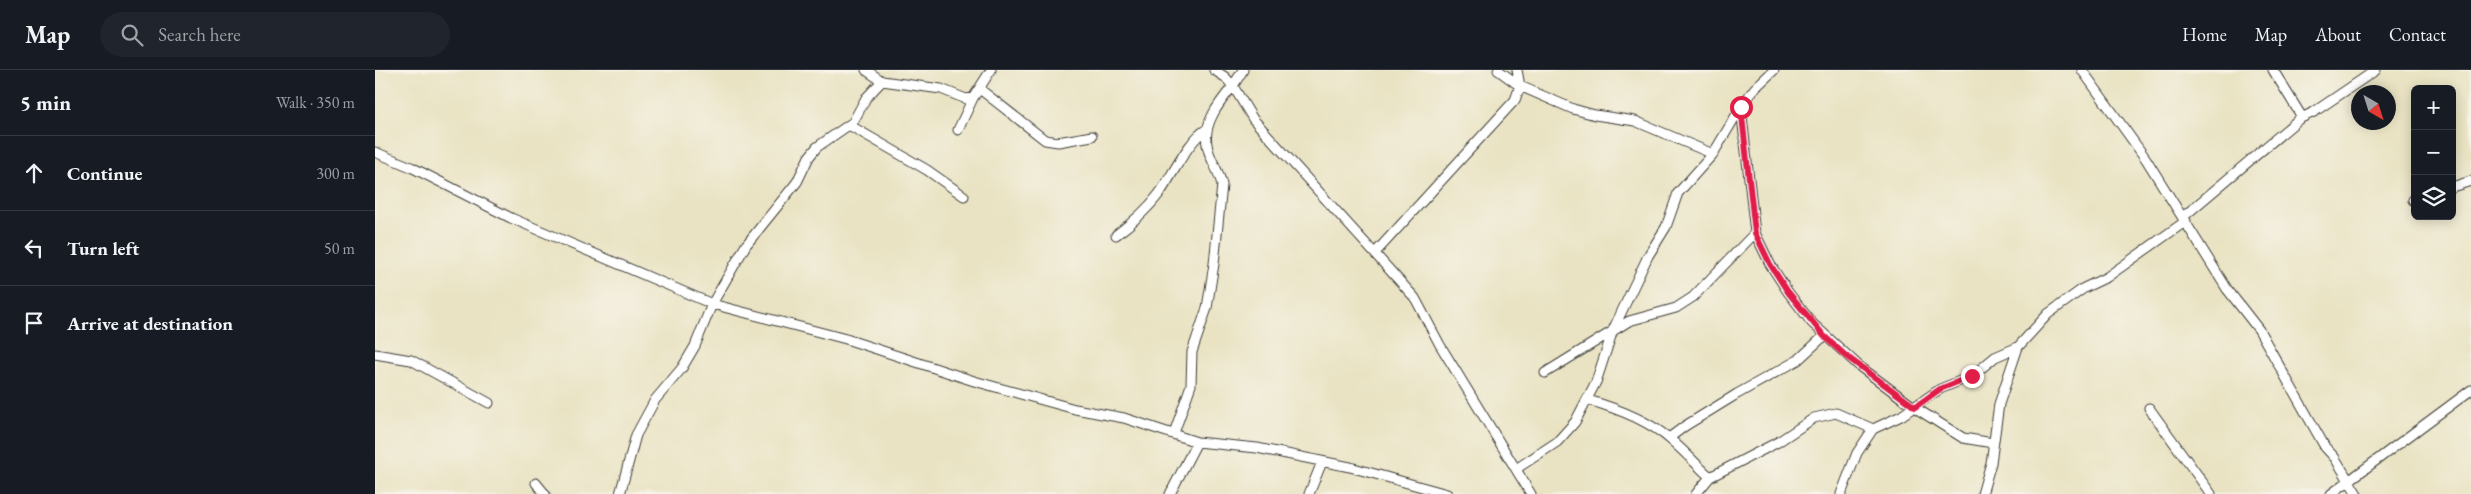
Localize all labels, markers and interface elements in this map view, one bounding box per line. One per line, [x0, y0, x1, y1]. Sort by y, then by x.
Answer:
search box [100, 12, 450, 57]
text: Map [25, 19, 70, 50]
icon: search [118, 21, 146, 49]
text: Search here [158, 22, 241, 47]
text: Home [2182, 23, 2227, 46]
text: Map [2255, 23, 2287, 46]
text: About [2315, 23, 2361, 46]
text: Contact [2389, 23, 2446, 46]
north arrow [2351, 85, 2396, 130]
map controls [2411, 85, 2456, 220]
button: + [2411, 85, 2456, 130]
text: 5 min [20, 89, 71, 116]
text: Walk · 350 m [276, 92, 355, 113]
route start [1730, 96, 1753, 119]
button: − [2411, 130, 2456, 175]
icon: ahead [20, 159, 48, 187]
text: Continue [67, 161, 142, 186]
text: 300 m [316, 163, 355, 184]
button: layers [2411, 175, 2456, 220]
icon: left [20, 234, 48, 262]
text: Turn left [67, 236, 139, 261]
text: 50 m [324, 238, 355, 259]
icon: arrive [20, 309, 48, 337]
text: Arrive at destination [67, 311, 233, 336]
route end [1961, 365, 1984, 388]

